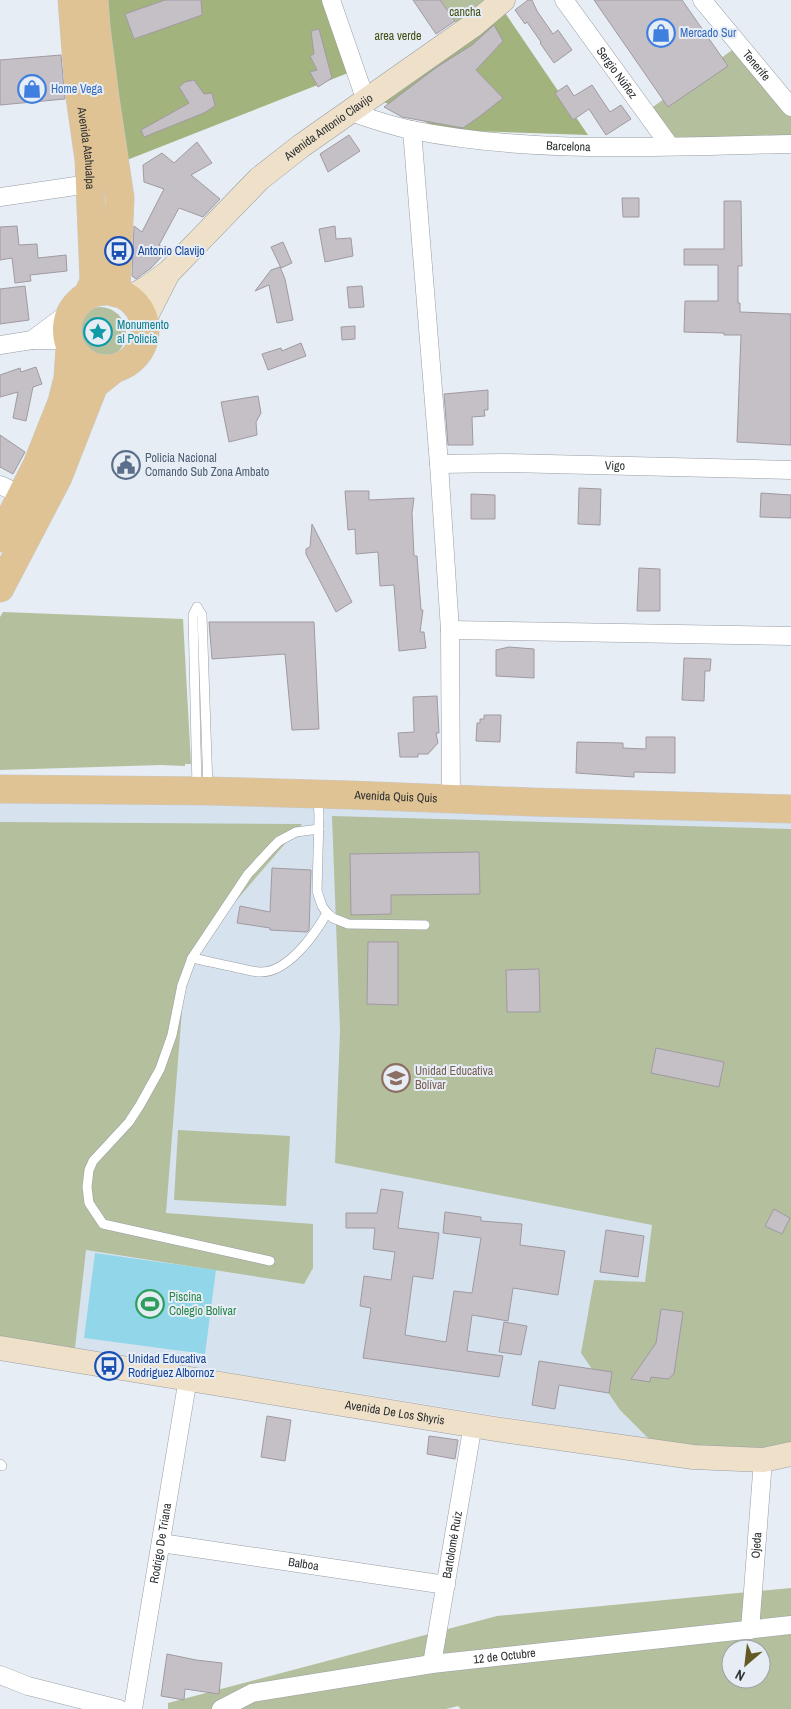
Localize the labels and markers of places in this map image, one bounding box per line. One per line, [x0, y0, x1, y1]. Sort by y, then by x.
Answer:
shop icon: Mercado Sur [646, 18, 676, 48]
place label: Mercado Sur [680, 25, 737, 41]
shop icon: Home Vega [17, 74, 47, 104]
place label: Home Vega [51, 81, 103, 97]
bus stop icon: Antonio Clavijo [104, 236, 134, 266]
place label: Antonio Clavijo [137, 243, 205, 259]
place icon: Monumento al Policía [83, 317, 113, 347]
place label: Monumento al Policía [117, 317, 169, 347]
public building icon: Policia Nacional Comando Sub Zona Ambato [111, 450, 141, 480]
place label: Policia Nacional Comando Sub Zona Ambato [145, 450, 269, 480]
school or university icon: Unidad Educativa Bolívar [381, 1063, 411, 1093]
place label: Unidad Educativa Bolívar [415, 1063, 494, 1093]
sports icon: Piscina Colegio Bolívar [135, 1289, 165, 1319]
place label: Piscina Colegio Bolívar [169, 1289, 237, 1319]
bus stop icon: Unidad Educativa Rodriguez Albornoz [94, 1351, 124, 1381]
place label: Unidad Educativa Rodriguez Albornoz [128, 1351, 215, 1381]

